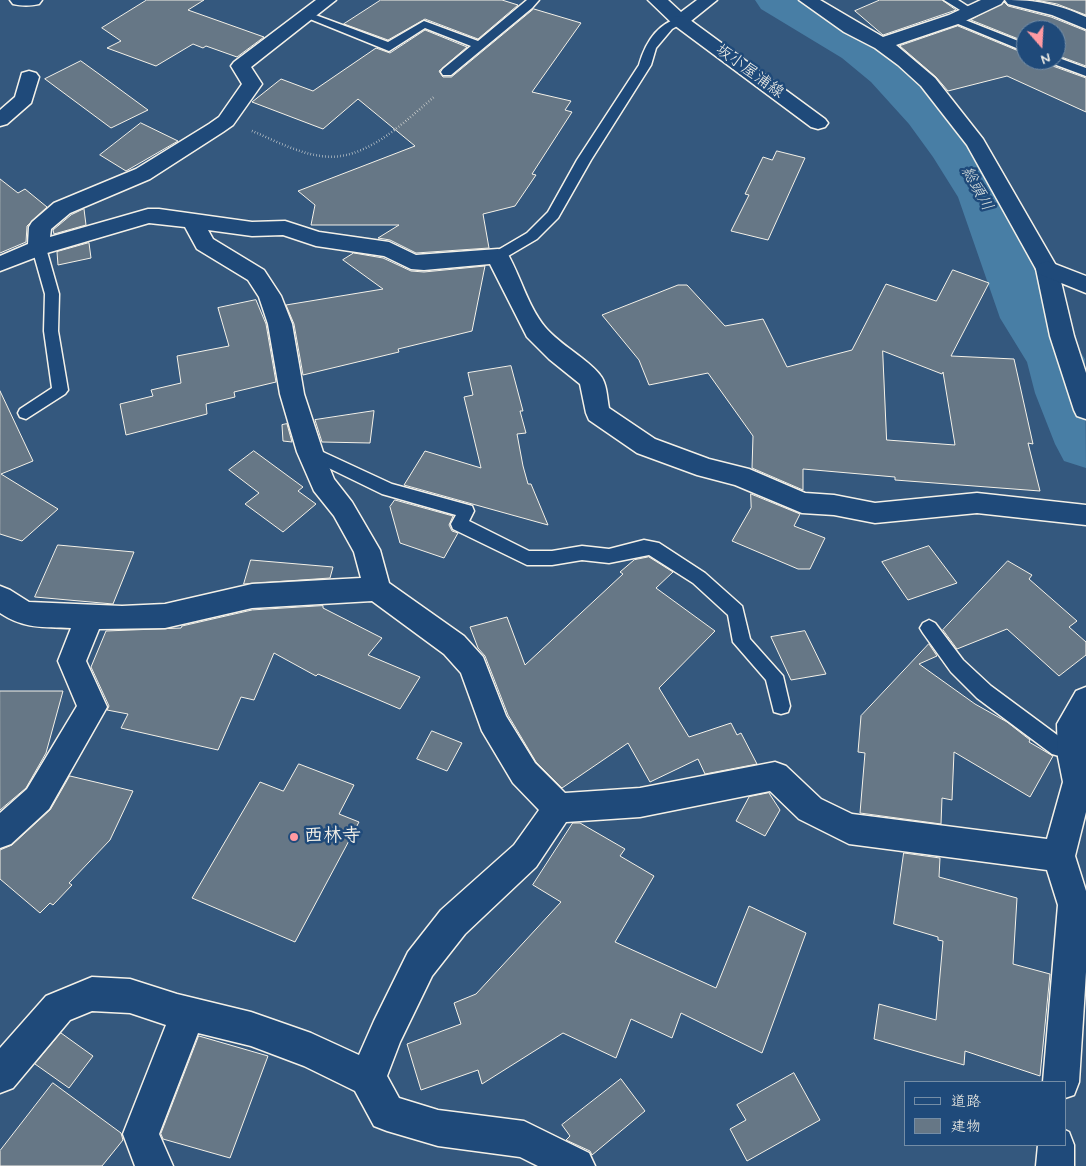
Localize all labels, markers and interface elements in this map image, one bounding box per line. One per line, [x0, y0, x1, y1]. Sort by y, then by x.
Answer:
north arrow [1016, 20, 1066, 70]
street label: 坂小屋浦線 [711, 41, 787, 103]
text: N [1038, 48, 1053, 68]
water label: 総頭川 [956, 163, 996, 215]
place label: 西林寺 [304, 826, 361, 848]
marker: 西林寺 [288, 831, 300, 843]
legend [904, 1081, 1066, 1146]
text: 道路 [951, 1092, 981, 1112]
text: 建物 [951, 1117, 981, 1137]

